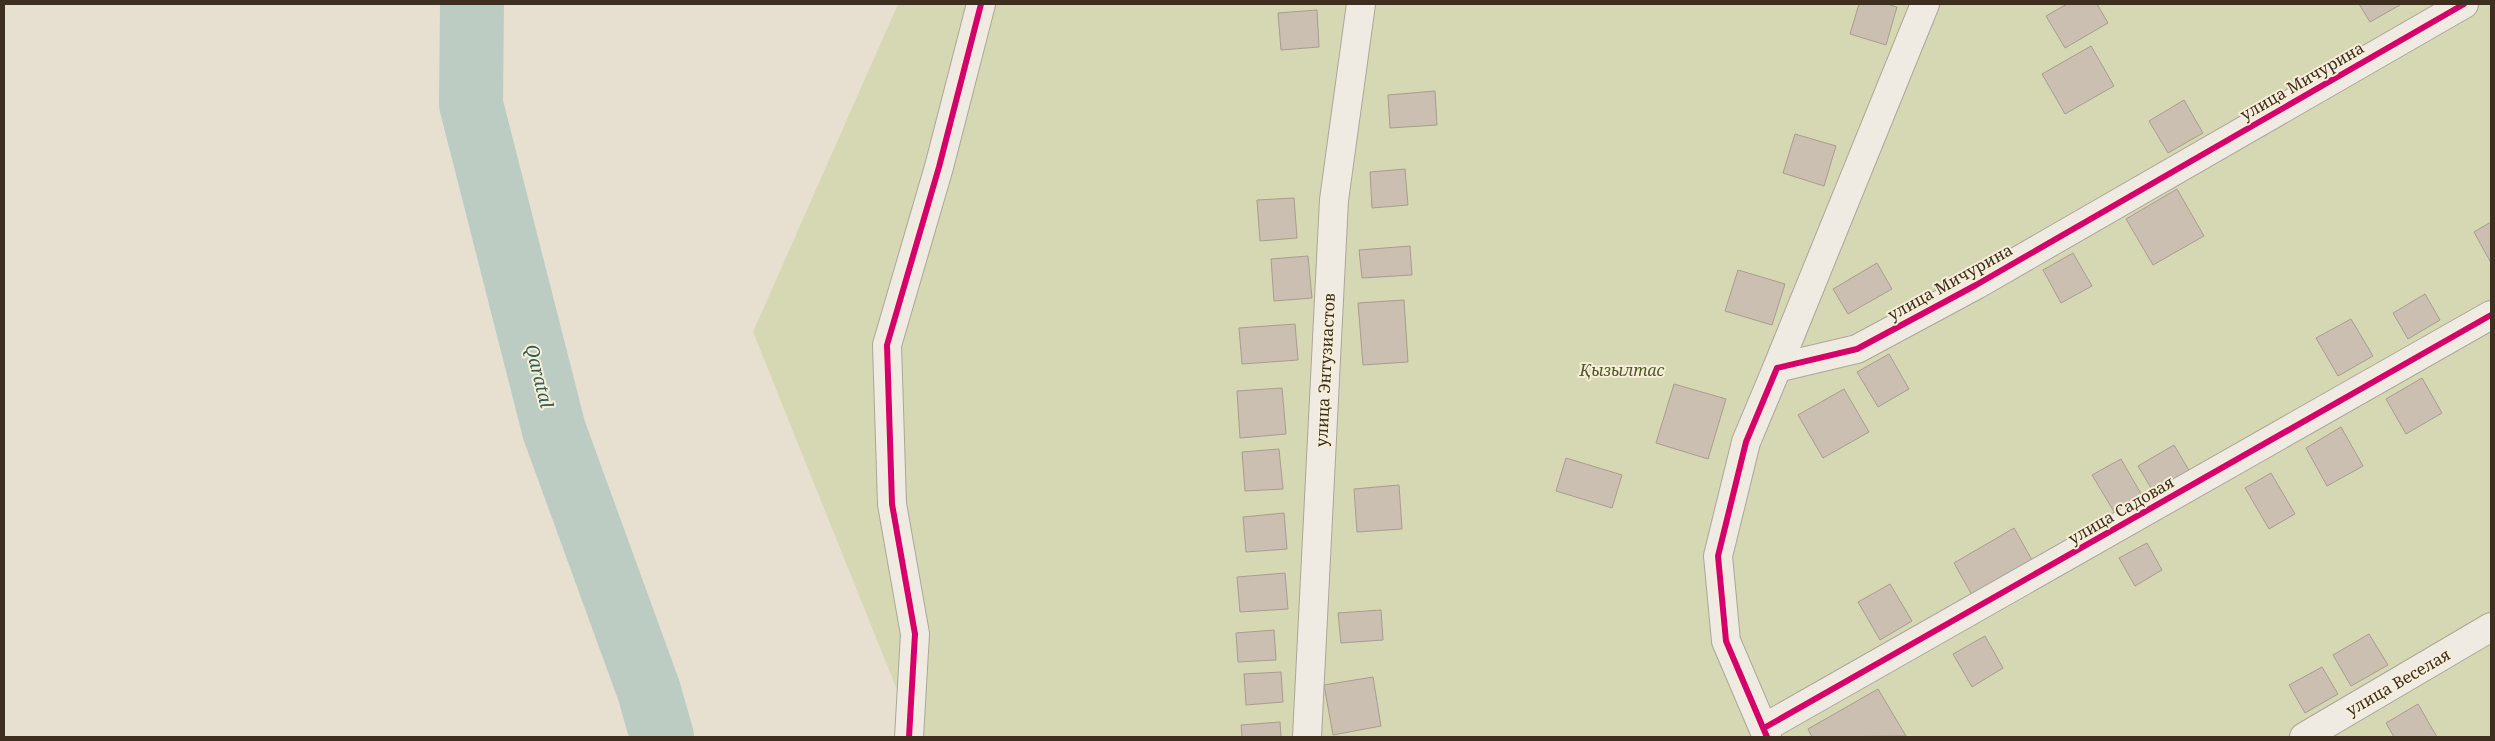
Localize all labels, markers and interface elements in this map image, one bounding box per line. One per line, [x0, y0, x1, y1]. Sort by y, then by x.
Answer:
street label: улица Мичурина [2236, 37, 2368, 125]
street label: улица Мичурина [1884, 239, 2016, 325]
street label: улица Энтузиастов [1310, 292, 1340, 447]
water label: Qaratal [521, 342, 560, 411]
park label: Қызылтас [1579, 359, 1665, 381]
street label: улица Садовая [2064, 471, 2178, 549]
street label: улица Веселая [2342, 643, 2454, 721]

